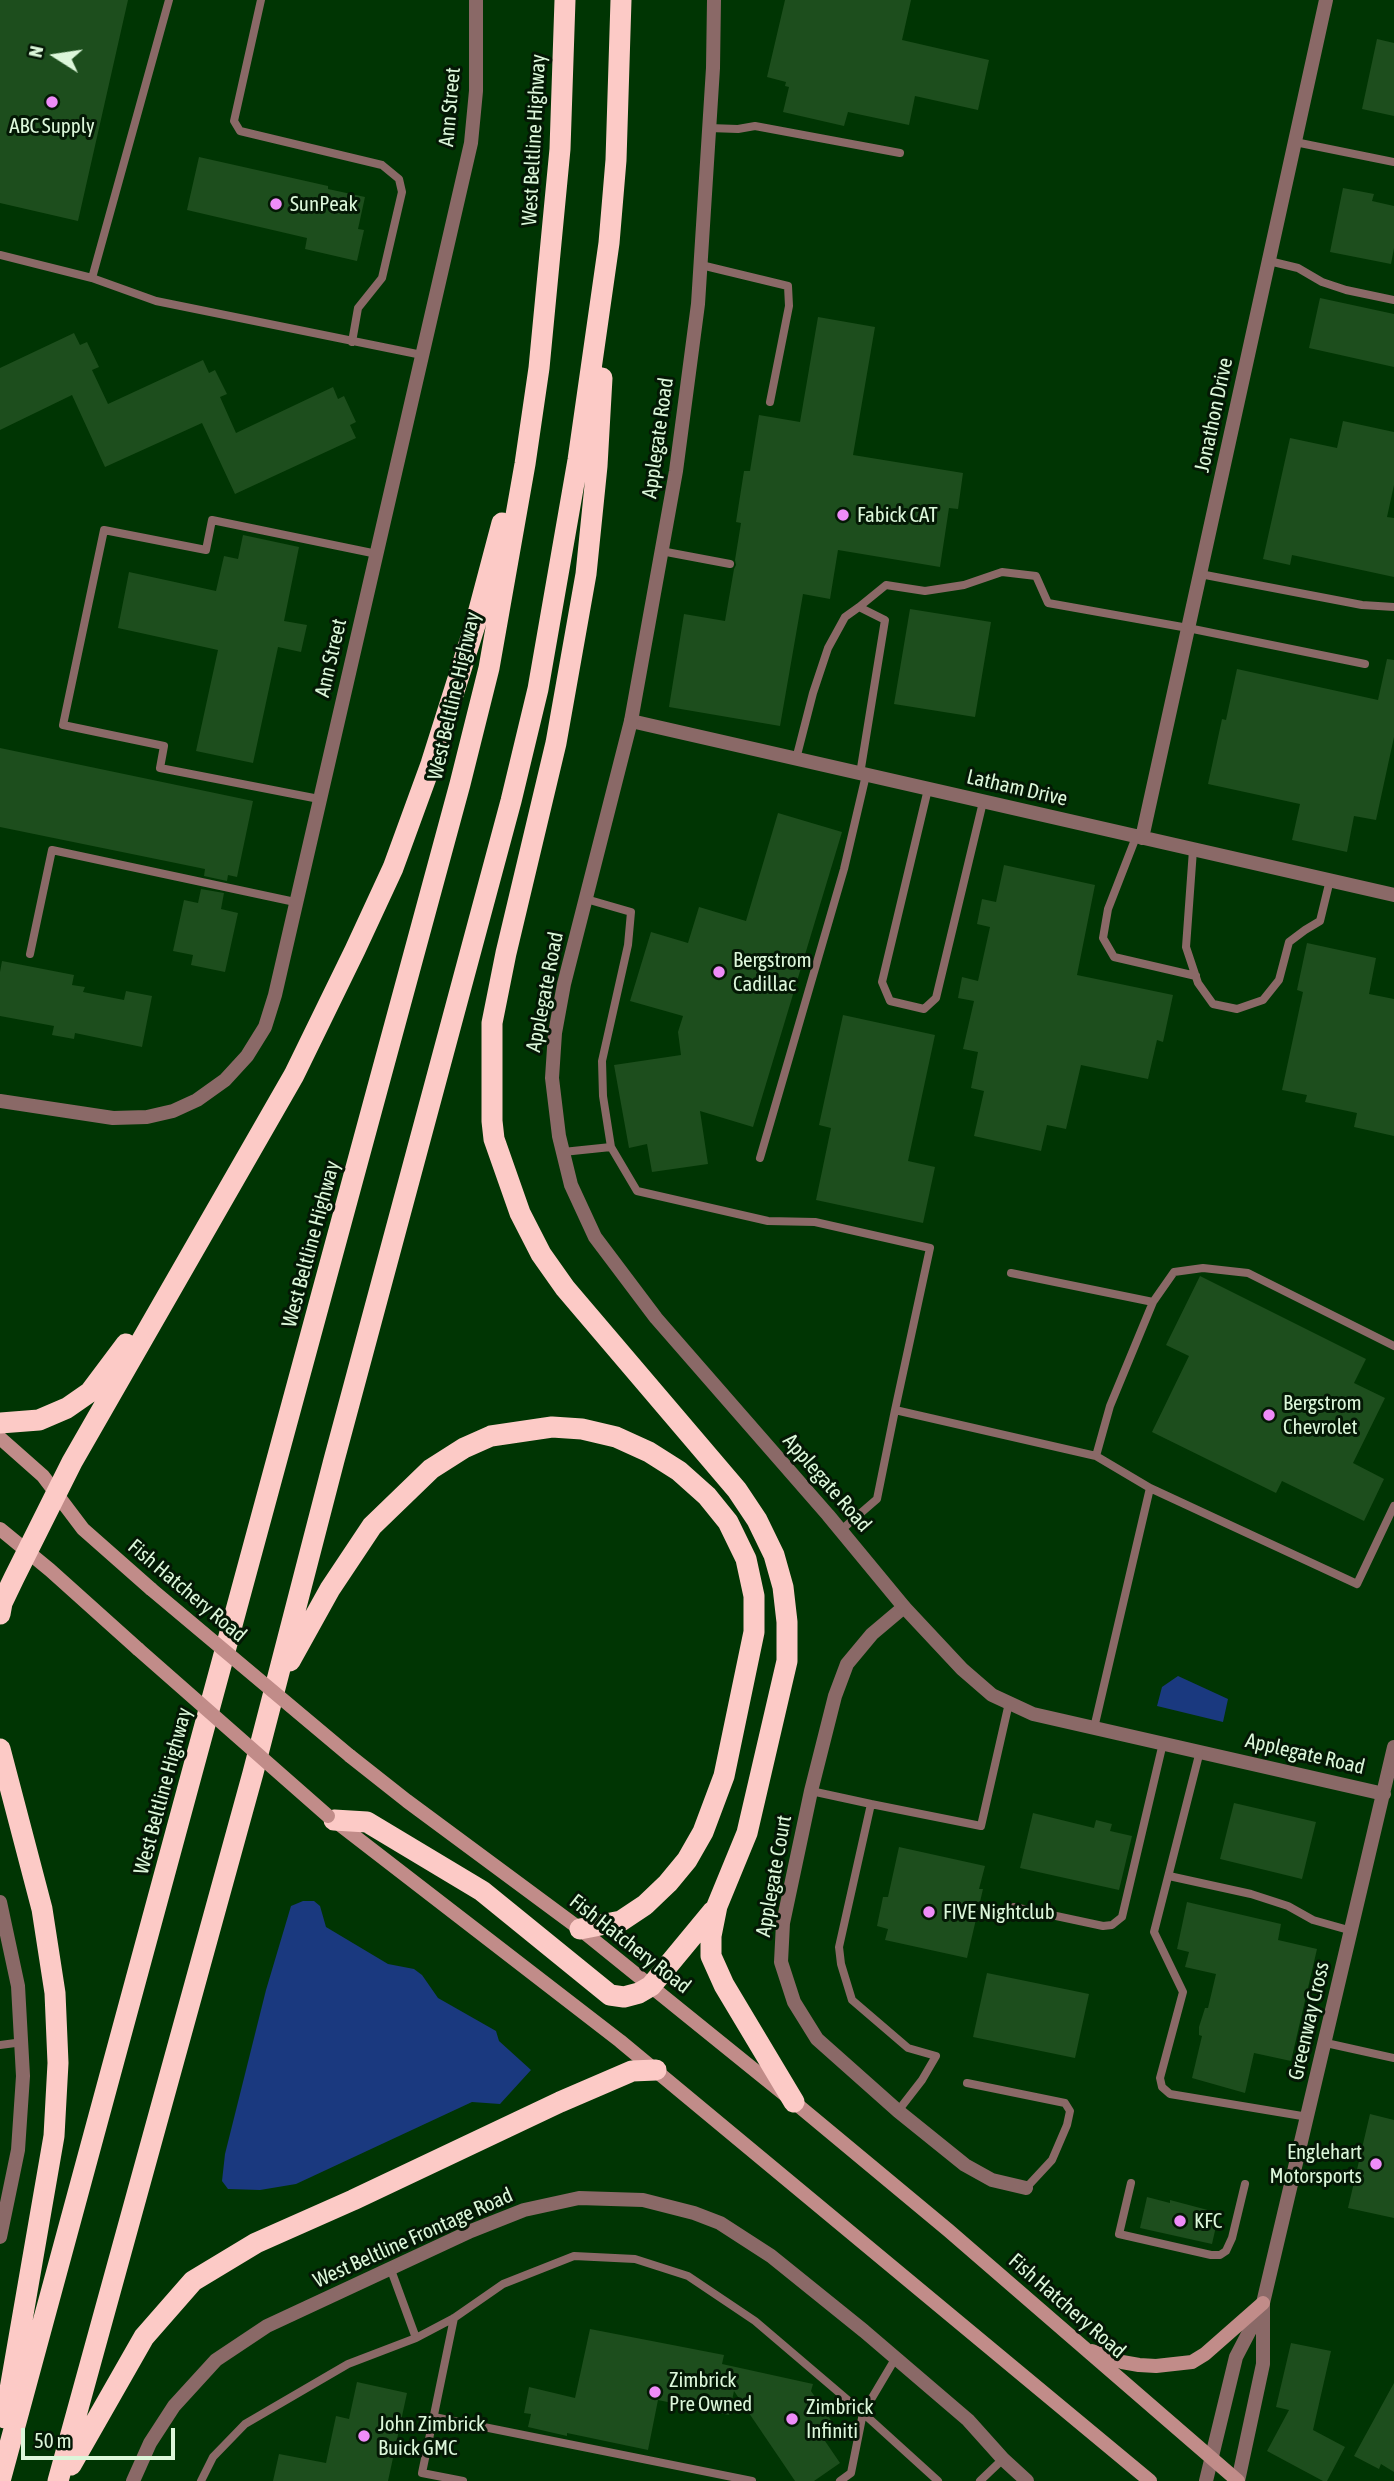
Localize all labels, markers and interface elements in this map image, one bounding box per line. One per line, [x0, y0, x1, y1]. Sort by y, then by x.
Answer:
north arrow [21, 21, 91, 91]
text: N [24, 44, 47, 59]
street label: West Beltline Highway [517, 54, 551, 226]
street label: Ann Street [434, 66, 466, 148]
marker: ABC Supply [44, 94, 60, 110]
place label: ABC Supply [9, 113, 95, 139]
place label: SunPeak [290, 191, 358, 217]
marker: SunPeak [268, 196, 284, 212]
street label: Jonathon Drive [1190, 355, 1238, 475]
street label: Applegate Road [637, 376, 679, 500]
place label: Fabick CAT [857, 502, 938, 528]
marker: Fabick CAT [835, 507, 851, 523]
street label: West Beltline Highway [422, 610, 486, 782]
street label: Ann Street [310, 616, 352, 700]
street label: Latham Drive [964, 764, 1070, 812]
street label: Applegate Road [521, 930, 569, 1054]
place label: Bergstrom Cadillac [733, 947, 812, 997]
marker: Bergstrom Cadillac [711, 964, 727, 980]
street label: West Beltline Highway [277, 1158, 345, 1330]
place label: Bergstrom Chevrolet [1283, 1390, 1362, 1440]
marker: Bergstrom Chevrolet [1261, 1407, 1277, 1423]
street label: Applegate Road [778, 1429, 876, 1537]
street label: Fish Hatchery Road [123, 1534, 251, 1648]
street label: West Beltline Highway [129, 1705, 197, 1877]
street label: Applegate Road [1243, 1728, 1367, 1780]
street label: Applegate Court [751, 1813, 797, 1939]
street label: Fish Hatchery Road [564, 1889, 696, 1999]
place label: FIVE Nightclub [943, 1899, 1055, 1925]
marker: FIVE Nightclub [921, 1904, 937, 1920]
street label: Greenway Cross [1283, 1959, 1335, 2083]
place label: Englehart Motorsports [1269, 2139, 1362, 2189]
marker: Englehart Motorsports [1368, 2156, 1384, 2172]
street label: West Beltline Frontage Road [309, 2183, 517, 2293]
place label: KFC [1194, 2208, 1222, 2234]
marker: KFC [1172, 2213, 1188, 2229]
street label: Fish Hatchery Road [1003, 2248, 1131, 2364]
place label: Zimbrick Pre Owned [669, 2367, 752, 2417]
marker: Zimbrick Pre Owned [647, 2384, 663, 2400]
place label: Zimbrick Infiniti [806, 2394, 873, 2444]
place label: John Zimbrick Buick GMC [378, 2411, 485, 2461]
marker: Zimbrick Infiniti [784, 2411, 800, 2427]
scale bar [24, 2414, 178, 2458]
text: 50 m [34, 2428, 72, 2452]
marker: John Zimbrick Buick GMC [356, 2428, 372, 2444]

